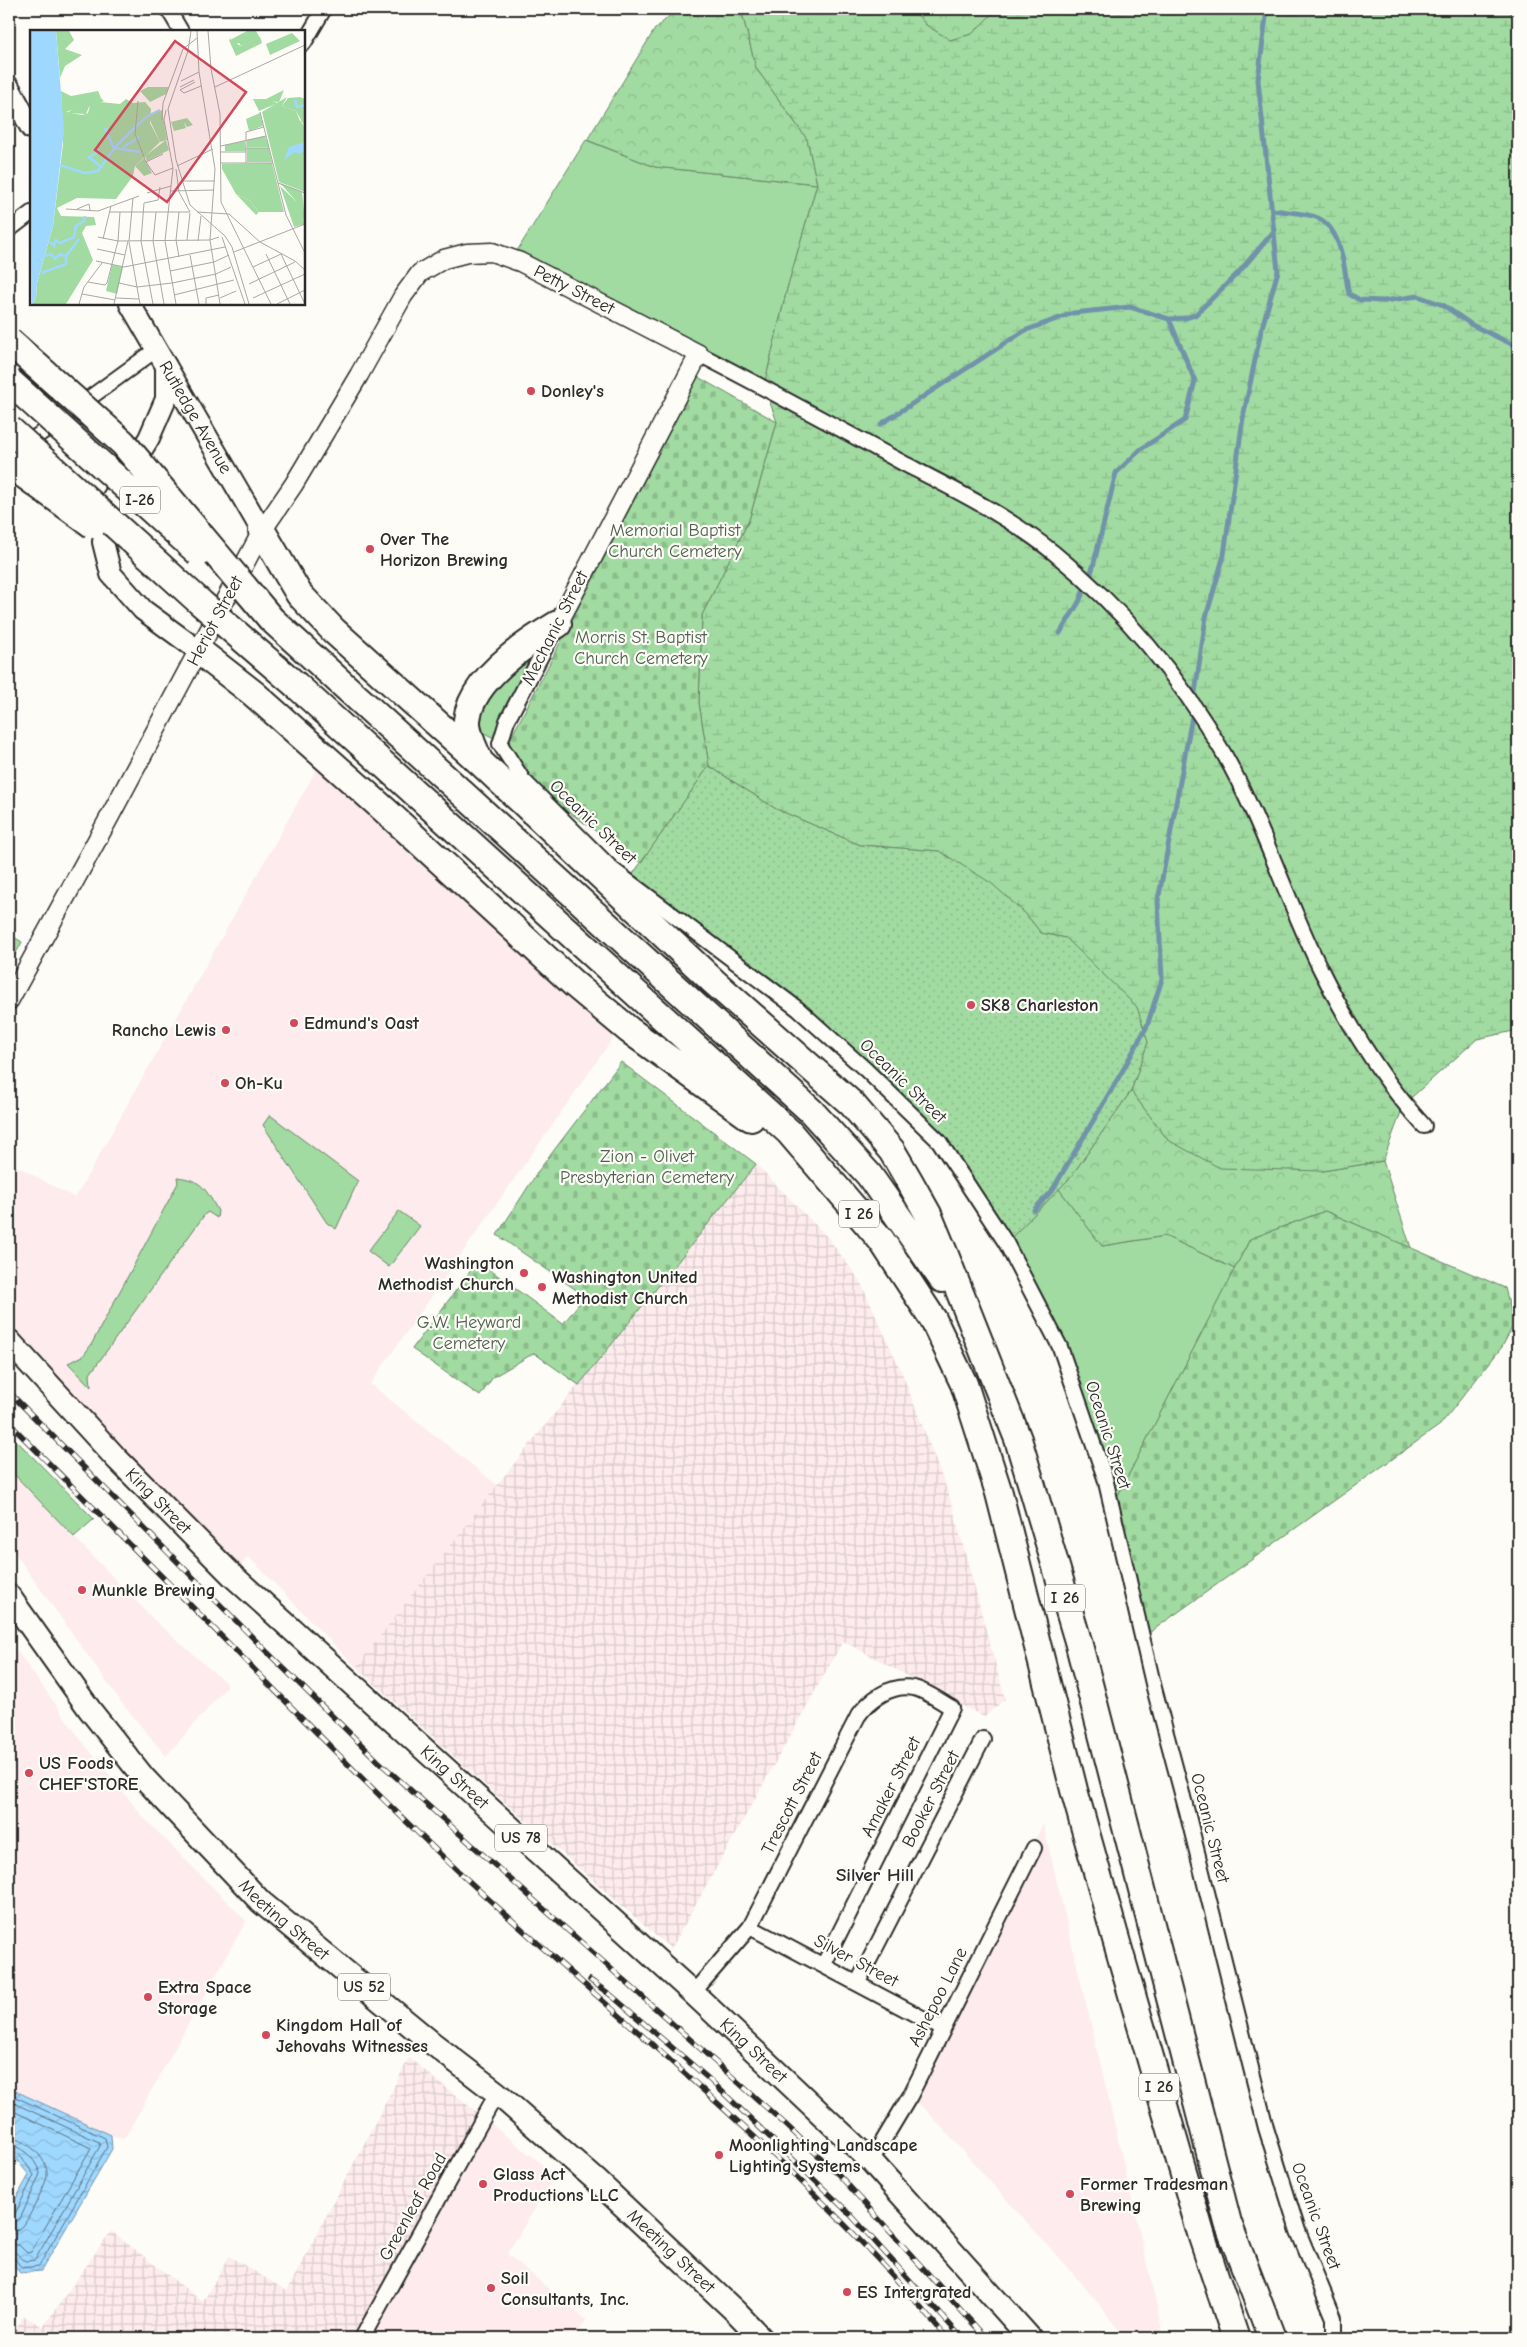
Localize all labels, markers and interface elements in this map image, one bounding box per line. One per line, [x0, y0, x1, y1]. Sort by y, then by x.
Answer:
inset map [30, 30, 305, 305]
street label: Petty Street [530, 261, 619, 320]
street label: Rutledge Avenue [155, 357, 237, 477]
place label: Donley's [541, 381, 604, 402]
marker: Donley's [525, 385, 537, 397]
road number: I-26 [120, 486, 160, 514]
park label: Memorial Baptist Church Cemetery [608, 520, 743, 562]
place label: Over The Horizon Brewing [380, 529, 508, 571]
marker: Over The Horizon Brewing [364, 543, 376, 555]
street label: Mechanic Street [517, 567, 593, 689]
street label: Heriot Street [183, 572, 248, 670]
park label: Morris St. Baptist Church Cemetery [574, 627, 709, 669]
street label: Oceanic Street [545, 775, 641, 869]
place label: SK8 Charleston [981, 995, 1099, 1016]
marker: SK8 Charleston [965, 999, 977, 1011]
place label: Edmund's Oast [304, 1013, 420, 1034]
marker: Edmund's Oast [288, 1017, 300, 1029]
place label: Rancho Lewis [112, 1020, 216, 1041]
marker: Rancho Lewis [220, 1024, 232, 1036]
street label: Oceanic Street [855, 1034, 951, 1128]
place label: Oh-Ku [235, 1073, 283, 1094]
marker: Oh-Ku [219, 1077, 231, 1089]
park label: Zion - Olivet Presbyterian Cemetery [560, 1146, 735, 1188]
road number: I 26 [839, 1200, 879, 1228]
place label: Washington Methodist Church [378, 1253, 514, 1295]
marker: Washington Methodist Church [518, 1267, 530, 1279]
place label: Washington United Methodist Church [552, 1267, 698, 1309]
marker: Washington United Methodist Church [536, 1281, 548, 1293]
park label: G.W. Heyward Cemetery [417, 1312, 521, 1354]
street label: Oceanic Street [1081, 1378, 1136, 1492]
street label: King Street [121, 1463, 196, 1539]
place label: Munkle Brewing [92, 1580, 216, 1601]
marker: Munkle Brewing [76, 1584, 88, 1596]
road number: I 26 [1045, 1585, 1085, 1612]
street label: Amaker Street [857, 1732, 926, 1841]
street label: King Street [416, 1741, 494, 1814]
street label: Booker Street [898, 1746, 965, 1851]
street label: Trescott Street [757, 1748, 827, 1858]
place label: US Foods CHEF'STORE [39, 1753, 139, 1795]
marker: US Foods CHEF'STORE [23, 1767, 35, 1779]
street label: Oceanic Street [1186, 1771, 1234, 1886]
road number: US 78 [495, 1825, 547, 1852]
district label: Silver Hill [836, 1864, 914, 1886]
street label: Meeting Street [234, 1875, 334, 1965]
street label: Silver Street [810, 1930, 902, 1992]
street label: Ashepoo Lane [904, 1944, 972, 2050]
road number: US 52 [338, 1974, 390, 2000]
place label: Extra Space Storage [158, 1977, 251, 2019]
marker: Extra Space Storage [142, 1991, 154, 2003]
street label: King Street [716, 2013, 792, 2088]
place label: Kingdom Hall of Jehovahs Witnesses [276, 2015, 428, 2057]
marker: Kingdom Hall of Jehovahs Witnesses [260, 2029, 272, 2041]
road number: I 26 [1139, 2074, 1179, 2100]
place label: Moonlighting Landscape Lighting Systems [729, 2135, 917, 2177]
marker: Moonlighting Landscape Lighting Systems [713, 2149, 725, 2161]
street label: Greenleaf Road [375, 2150, 451, 2264]
street label: Oceanic Street [1287, 2160, 1345, 2273]
place label: Glass Act Productions LLC [493, 2164, 619, 2206]
place label: Former Tradesman Brewing [1080, 2174, 1228, 2216]
marker: Glass Act Productions LLC [477, 2178, 489, 2190]
marker: Former Tradesman Brewing [1064, 2188, 1076, 2200]
street label: Meeting Street [623, 2205, 720, 2298]
place label: Soil Consultants, Inc. [501, 2268, 629, 2310]
marker: Soil Consultants, Inc. [485, 2282, 497, 2294]
place label: ES Intergrated [857, 2282, 971, 2303]
marker: ES Intergrated [841, 2286, 853, 2298]

